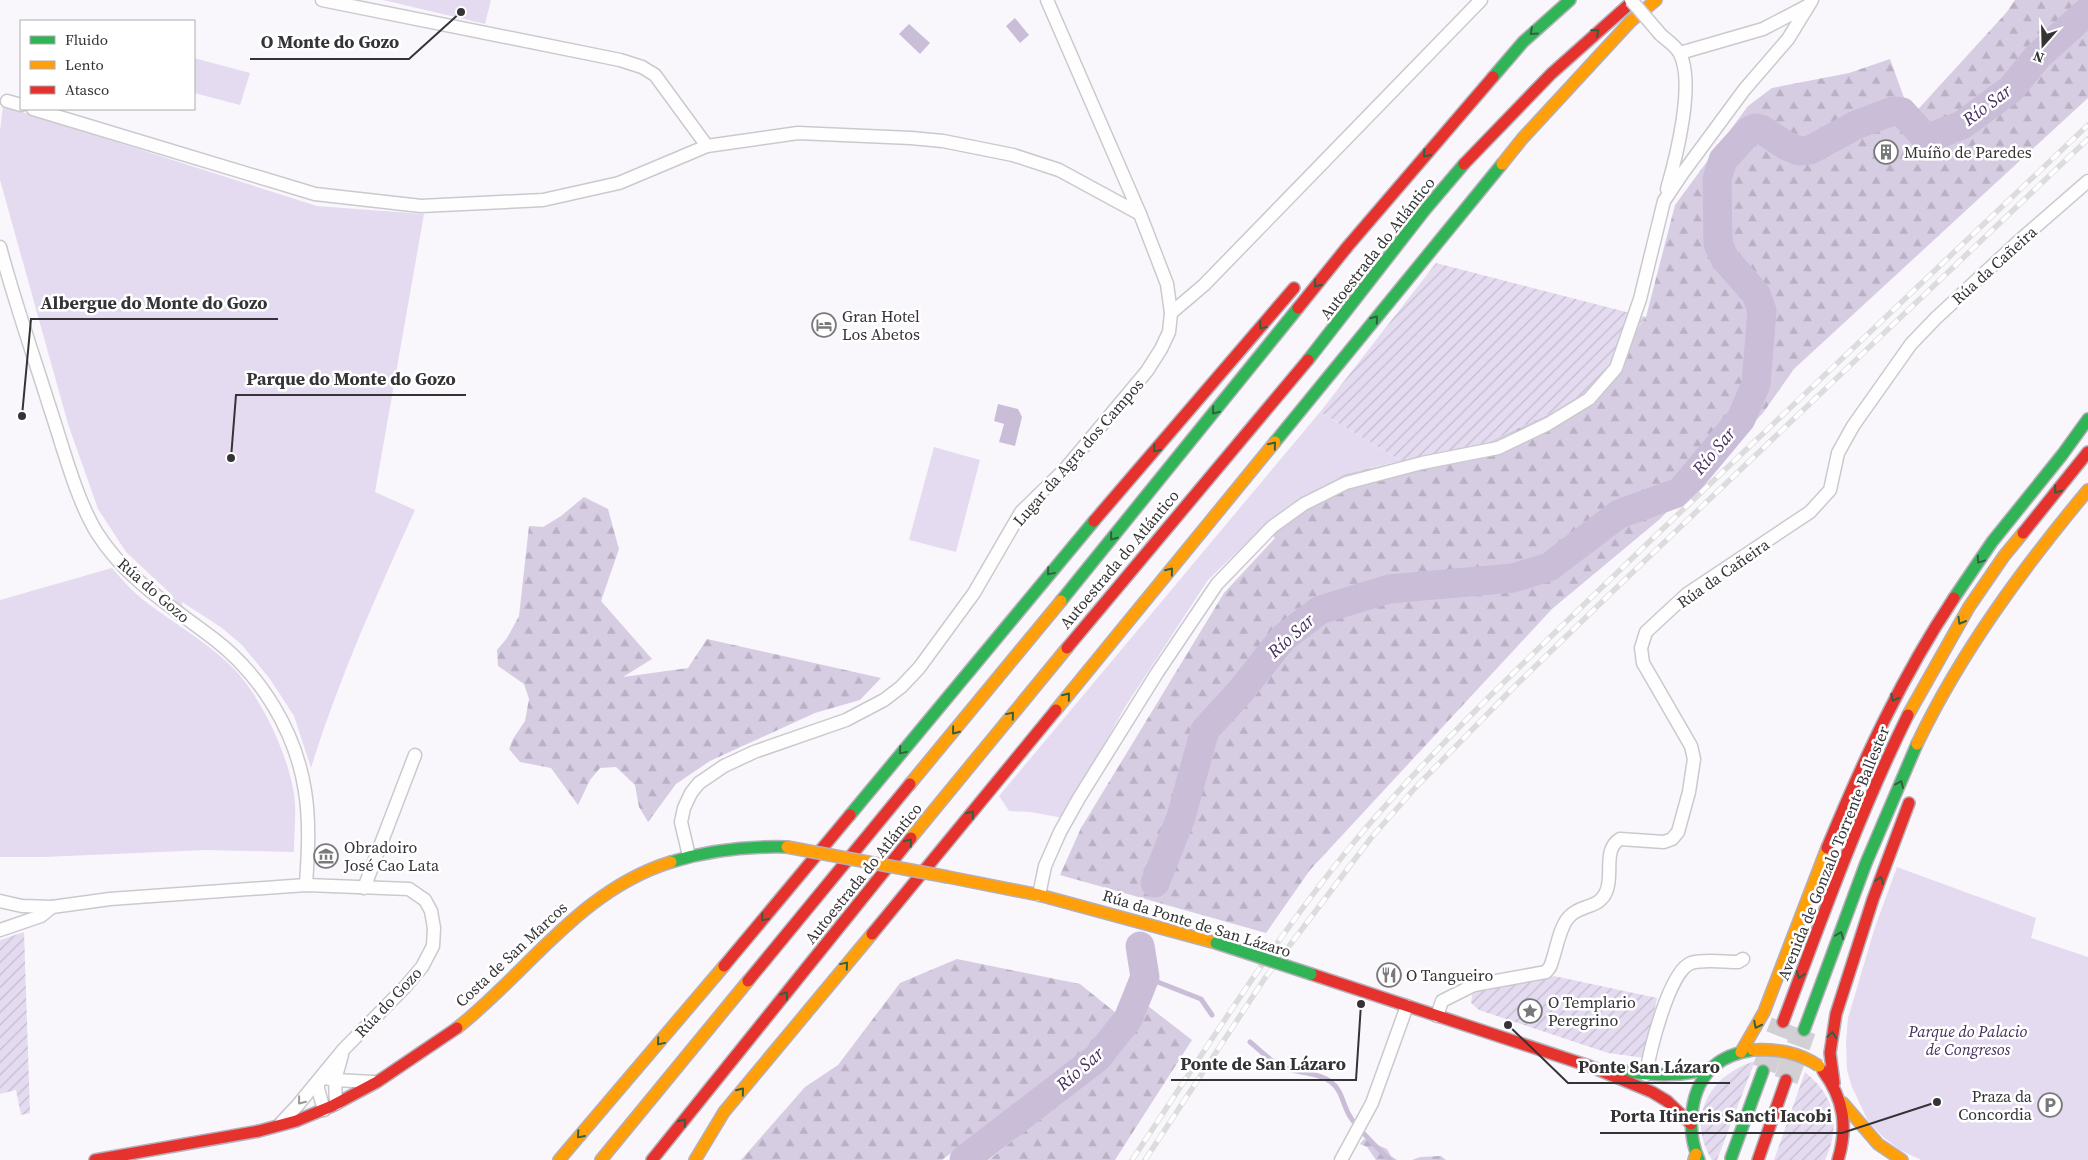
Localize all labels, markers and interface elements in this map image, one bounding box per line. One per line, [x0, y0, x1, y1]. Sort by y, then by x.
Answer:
legend [20, 20, 195, 110]
north arrow [2018, 20, 2068, 70]
callout: O Monte do Gozo [250, 26, 409, 59]
one-way arrow [1530, 27, 1539, 36]
text: Fluido [65, 29, 108, 50]
text: O Monte do Gozo [261, 29, 399, 54]
one-way arrow [1591, 29, 1600, 38]
text: N [2030, 46, 2047, 68]
text: Lento [65, 54, 104, 75]
water label: Río Sar [1956, 77, 2017, 132]
text: Atasco [65, 79, 109, 100]
building icon: Muíño de Paredes [1873, 139, 1899, 165]
place label: Muíño de Paredes [1904, 141, 2032, 163]
one-way arrow [1423, 149, 1432, 158]
street label: Autoestrada do Atlántico [1314, 172, 1440, 324]
street label: Rúa da Cañeira [1947, 220, 2042, 309]
one-way arrow [1315, 278, 1323, 287]
callout: Albergue do Monte do Gozo [31, 286, 278, 319]
text: Albergue do Monte do Gozo [40, 290, 268, 315]
place label: Gran Hotel Los Abetos [842, 305, 920, 345]
hotel icon: Gran Hotel Los Abetos [811, 312, 837, 338]
one-way arrow [1370, 316, 1378, 325]
one-way arrow [1258, 320, 1267, 329]
callout: Parque do Monte do Gozo [236, 362, 466, 395]
text: Parque do Monte do Gozo [246, 366, 456, 391]
street label: Lugar da Agra dos Campos [1008, 373, 1148, 531]
one-way arrow [1213, 405, 1221, 414]
water label: Río Sar [1686, 421, 1742, 481]
one-way arrow [1267, 442, 1275, 451]
one-way arrow [1153, 443, 1161, 452]
street label: Autoestrada do Atlántico [1054, 485, 1184, 633]
one-way arrow [2054, 485, 2063, 494]
one-way arrow [1110, 531, 1118, 540]
street label: Rúa da Cañeira [1673, 533, 1774, 613]
street label: Rúa do Gozo [113, 553, 195, 628]
one-way arrow [1976, 555, 1986, 564]
one-way arrow [1047, 567, 1056, 576]
one-way arrow [1164, 567, 1173, 576]
water label: Río Sar [1261, 607, 1320, 664]
one-way arrow [1957, 616, 1967, 625]
one-way arrow [1061, 693, 1069, 702]
one-way arrow [1890, 693, 1900, 702]
one-way arrow [1005, 712, 1014, 721]
street label: Avenida de Gonzalo Torrente Ballester [1772, 723, 1894, 983]
one-way arrow [951, 725, 960, 734]
one-way arrow [898, 746, 907, 755]
one-way arrow [1894, 780, 1905, 789]
street label: Autoestrada do Atlántico [799, 798, 927, 948]
one-way arrow [966, 811, 974, 820]
place label: Obradoiro José Cao Lata [343, 836, 440, 876]
one-way arrow [903, 839, 911, 848]
museum icon: Obradoiro José Cao Lata [313, 843, 339, 869]
one-way arrow [1874, 876, 1884, 885]
street label: Rúa da Ponte de San Lázaro [1100, 884, 1294, 962]
street label: Costa de San Marcos [450, 896, 572, 1012]
one-way arrow [760, 912, 769, 921]
one-way arrow [1834, 931, 1844, 940]
street label: Rúa do Gozo [350, 962, 426, 1042]
one-way arrow [839, 962, 848, 971]
restaurant icon: O Tangueiro [1376, 962, 1402, 988]
place label: O Tangueiro [1406, 964, 1493, 986]
one-way arrow [1796, 971, 1806, 979]
place label: O Templario Peregrino [1548, 991, 1636, 1031]
one-way arrow [779, 992, 788, 1001]
place icon: O Templario Peregrino [1517, 998, 1543, 1024]
one-way arrow [1753, 1020, 1763, 1029]
park label: Parque do Palacio de Congresos [1908, 1020, 2028, 1060]
one-way arrow [1826, 1031, 1837, 1039]
one-way arrow [656, 1037, 665, 1046]
water label: Río Sar [1050, 1040, 1109, 1097]
callout: Ponte de San Lázaro [1171, 1047, 1356, 1080]
callout: Ponte San Lázaro [1568, 1050, 1730, 1083]
text: Ponte de San Lázaro [1180, 1051, 1346, 1076]
text: Ponte San Lázaro [1578, 1054, 1720, 1079]
place label: Praza da Concordia [1958, 1085, 2033, 1125]
one-way arrow [736, 1088, 744, 1097]
parking icon: Praza da Concordia [2037, 1092, 2063, 1118]
one-way arrow [298, 1096, 307, 1105]
callout: Porta Itineris Sancti Iacobi [1600, 1100, 1842, 1133]
text: Porta Itineris Sancti Iacobi [1610, 1103, 1832, 1128]
one-way arrow [677, 1119, 685, 1128]
one-way arrow [577, 1130, 586, 1139]

